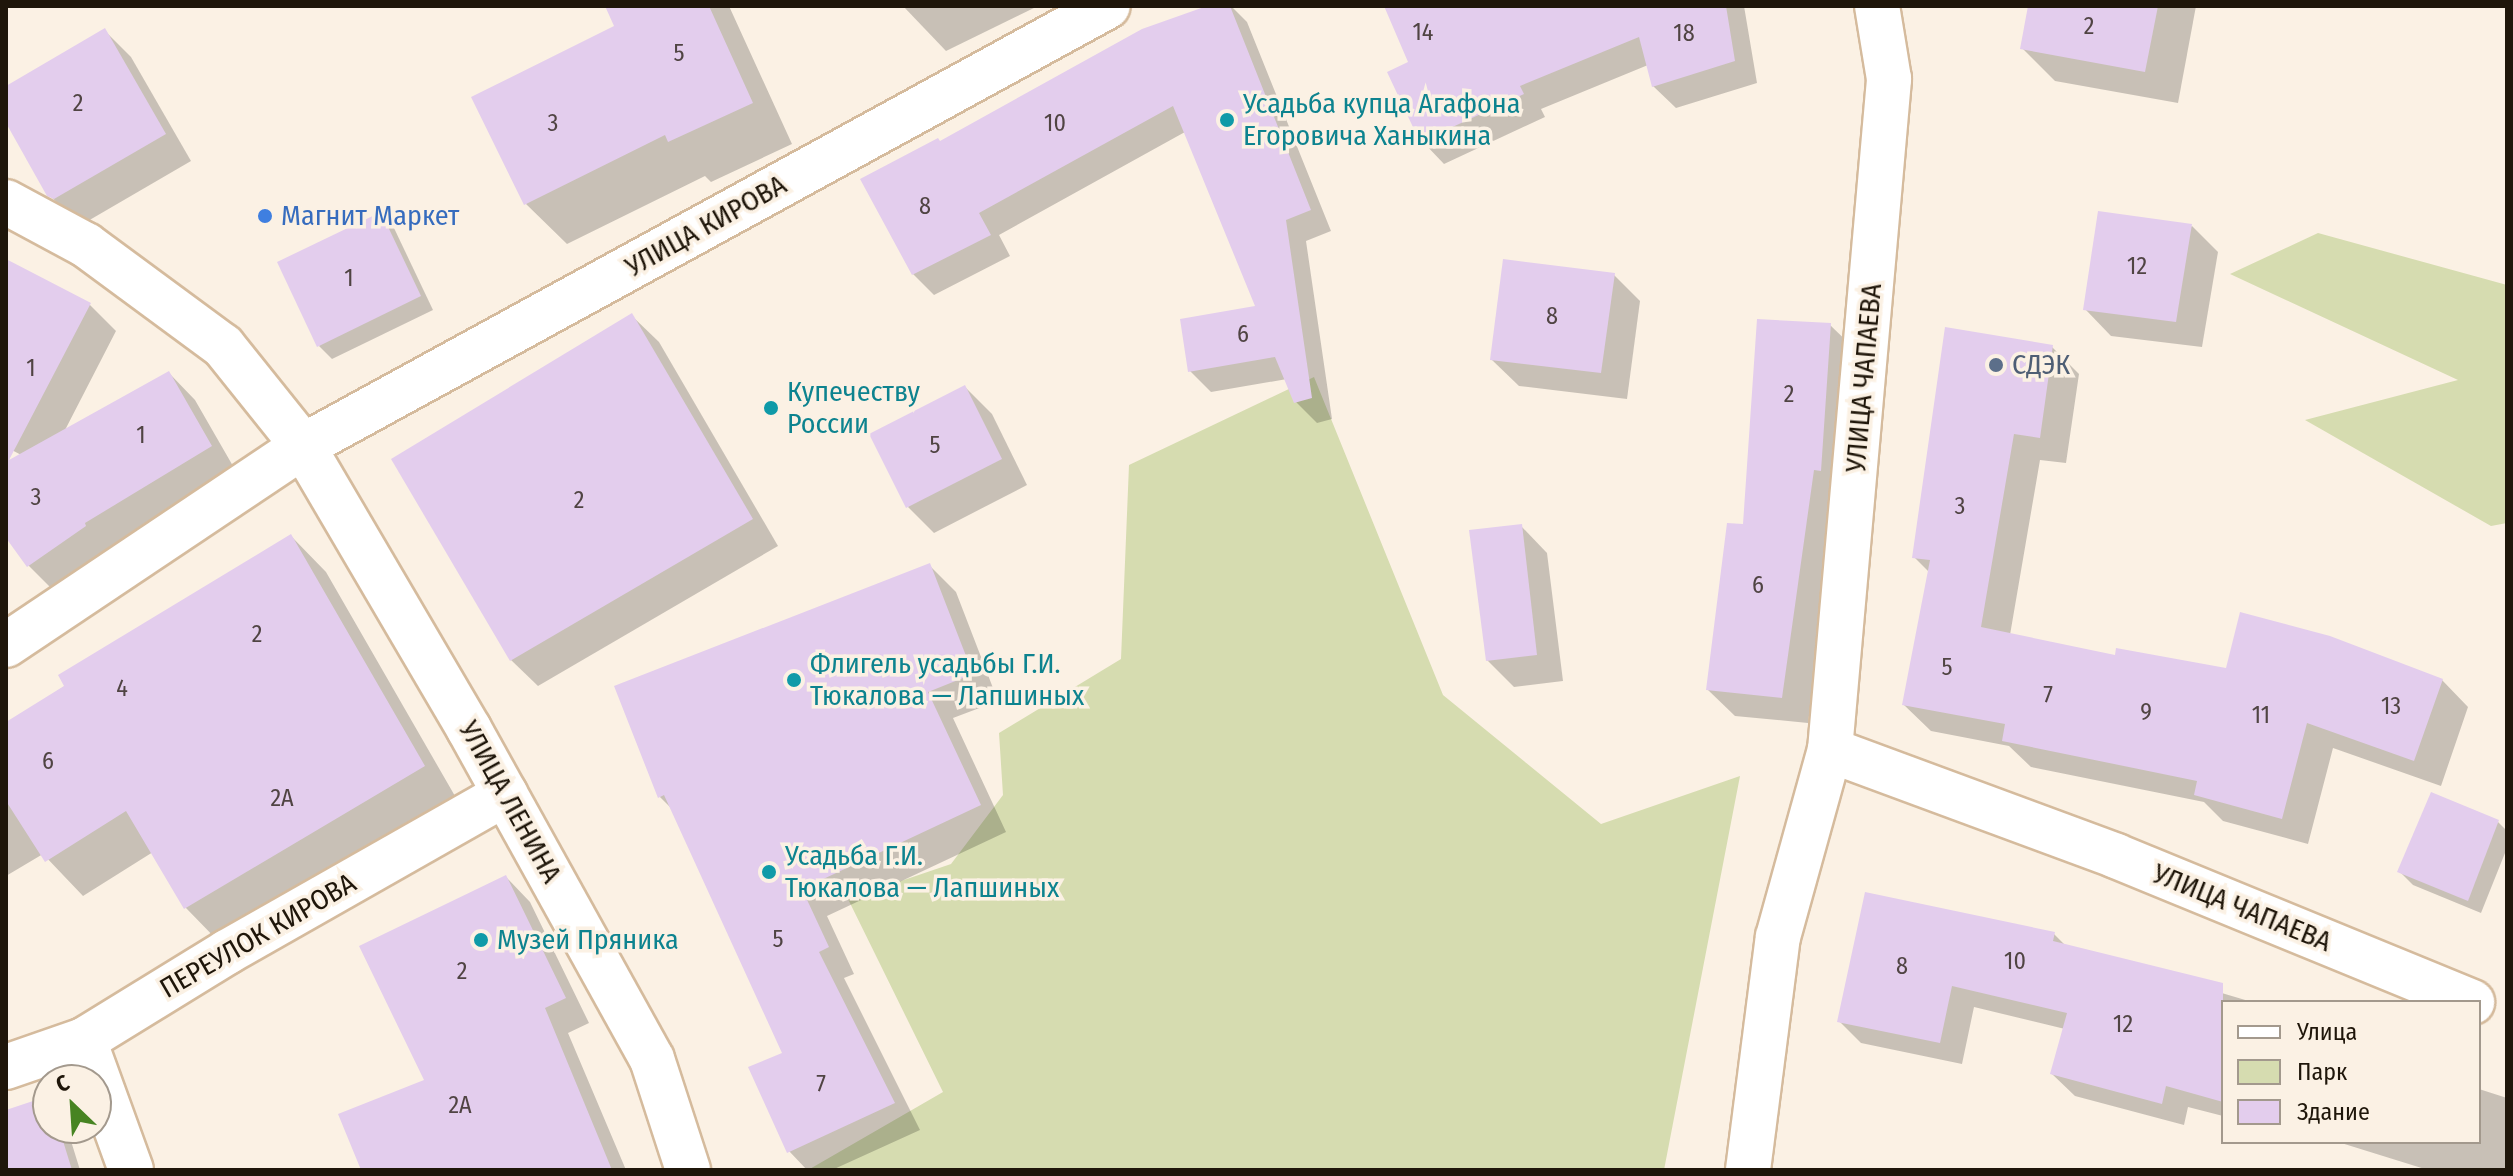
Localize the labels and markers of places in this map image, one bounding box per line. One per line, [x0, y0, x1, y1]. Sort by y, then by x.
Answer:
place label: Усадьба купца Агафона Егоровича Ханыкина [1243, 87, 1520, 153]
marker: Усадьба купца Агафона Егоровича Ханыкина [1218, 111, 1236, 129]
place label: Магнит Маркет [281, 199, 459, 233]
marker: Магнит Маркет [256, 207, 274, 225]
place label: СДЭК [2012, 348, 2070, 382]
marker: СДЭК [1987, 356, 2005, 374]
place label: Купечеству России [787, 375, 920, 441]
marker: Купечеству России [762, 399, 780, 417]
place label: Флигель усадьбы Г.И. Тюкалова — Лапшиных [810, 647, 1084, 713]
marker: Флигель усадьбы Г.И. Тюкалова — Лапшиных [785, 671, 803, 689]
place label: Усадьба Г.И. Тюкалова — Лапшиных [785, 839, 1059, 905]
marker: Усадьба Г.И. Тюкалова — Лапшиных [760, 863, 778, 881]
place label: Музей Пряника [497, 923, 679, 957]
marker: Музей Пряника [472, 931, 490, 949]

